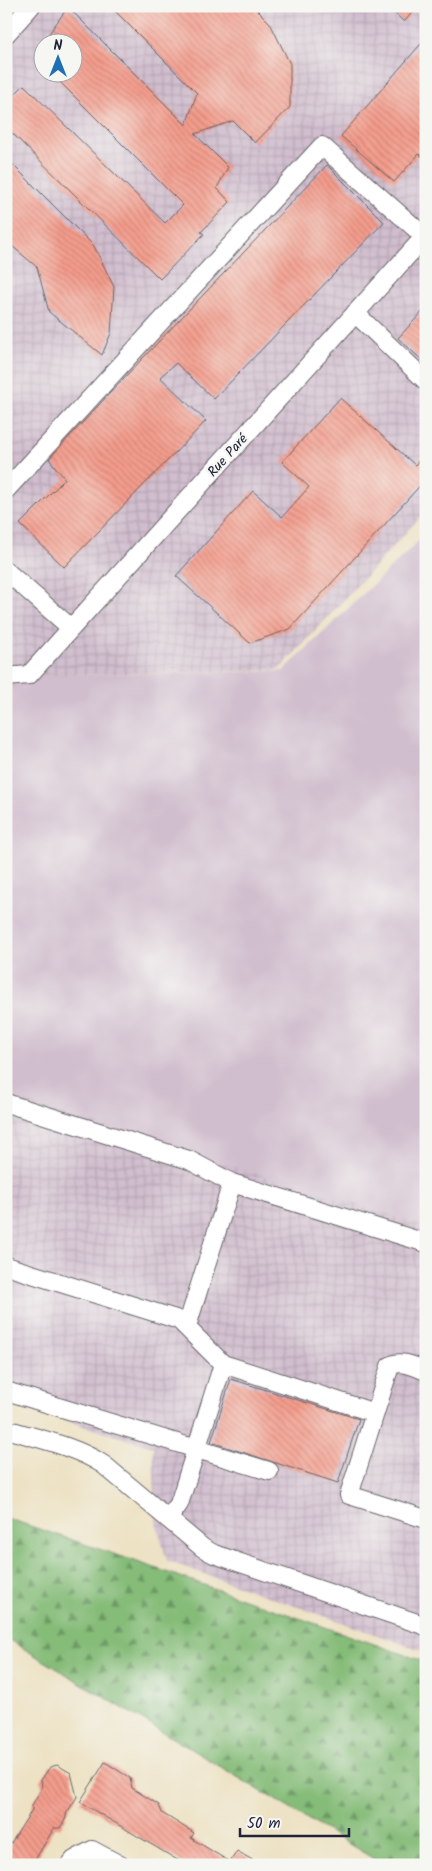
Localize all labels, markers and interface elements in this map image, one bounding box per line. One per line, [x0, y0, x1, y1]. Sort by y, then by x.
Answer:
north arrow [32, 32, 82, 82]
text: N [54, 35, 63, 57]
street label: Rue Paré [202, 428, 254, 482]
scale bar [240, 1806, 348, 1838]
text: 50 m [247, 1812, 281, 1836]

